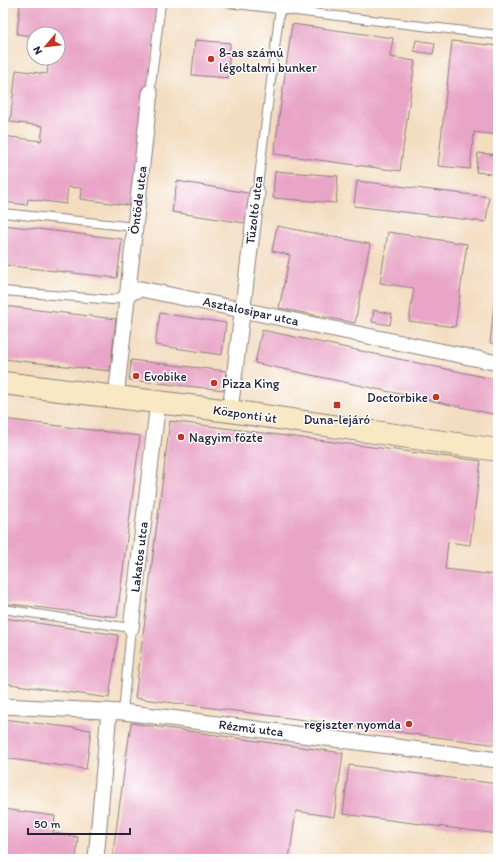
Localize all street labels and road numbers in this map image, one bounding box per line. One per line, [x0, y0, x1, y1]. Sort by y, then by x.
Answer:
street label: Öntöde utca [126, 165, 150, 235]
street label: Tűzoltó utca [242, 175, 266, 245]
street label: Asztalosipar utca [202, 294, 301, 329]
street label: Központi út [212, 402, 278, 426]
street label: Lakatos utca [127, 520, 151, 593]
street label: Rézmű utca [218, 717, 285, 739]

